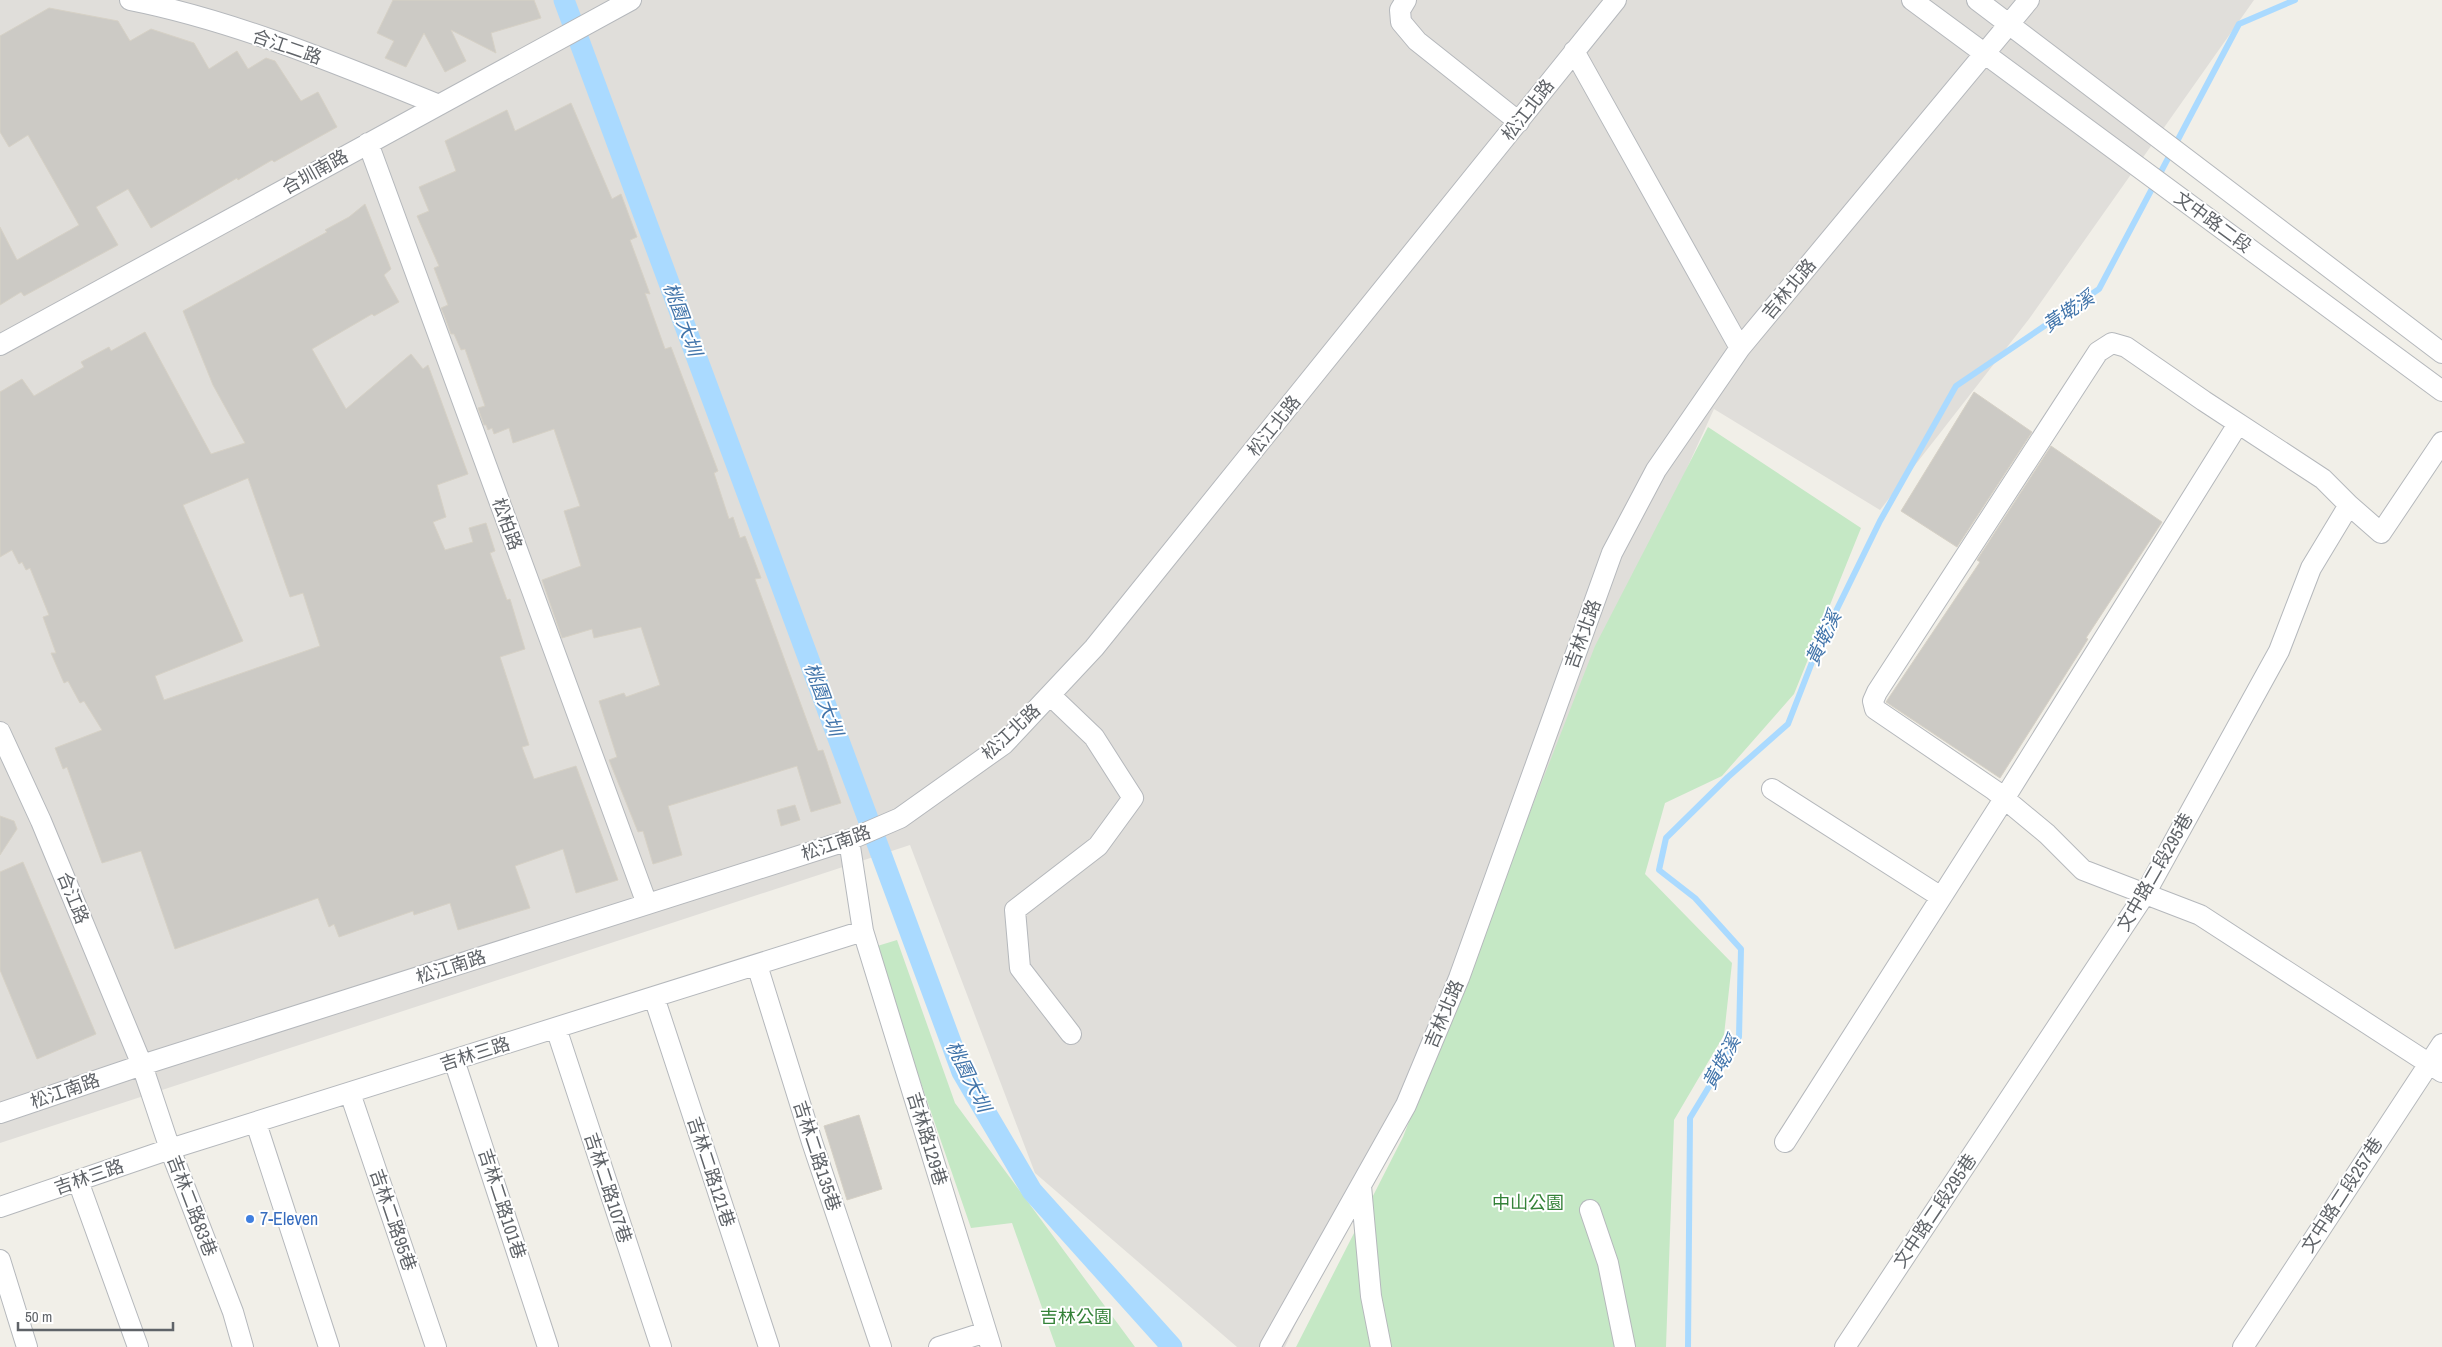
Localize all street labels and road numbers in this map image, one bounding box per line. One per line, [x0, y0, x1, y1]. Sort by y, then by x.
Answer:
street label: 合江二路 [249, 23, 325, 70]
street label: 松江北路 [1496, 74, 1560, 146]
street label: 合圳南路 [277, 143, 352, 200]
street label: 文中路二段 [2170, 185, 2257, 258]
street label: 吉林北路 [1756, 253, 1821, 324]
street label: 松江北路 [1241, 390, 1306, 462]
street label: 松柏路 [486, 494, 528, 553]
street label: 吉林北路 [1558, 596, 1607, 672]
street label: 松江北路 [976, 698, 1046, 765]
street label: 文中路二段295巷 [2111, 808, 2199, 935]
street label: 松江南路 [798, 819, 874, 866]
street label: 合江路 [52, 868, 95, 928]
street label: 松江南路 [413, 944, 489, 990]
street label: 吉林北路 [1418, 976, 1469, 1052]
street label: 吉林三路 [437, 1031, 513, 1077]
street label: 松江南路 [27, 1067, 103, 1114]
street label: 吉林路129巷 [901, 1089, 954, 1189]
street label: 吉林二路135巷 [788, 1097, 847, 1214]
street label: 吉林二路121巷 [682, 1113, 741, 1230]
street label: 吉林二路107巷 [579, 1129, 638, 1246]
street label: 文中路二段257巷 [2295, 1132, 2388, 1257]
street label: 吉林二路101巷 [473, 1145, 532, 1262]
street label: 文中路二段295巷 [1887, 1149, 1982, 1273]
street label: 吉林二路83巷 [162, 1152, 223, 1260]
street label: 吉林三路 [51, 1153, 127, 1200]
street label: 吉林二路95巷 [364, 1165, 423, 1274]

